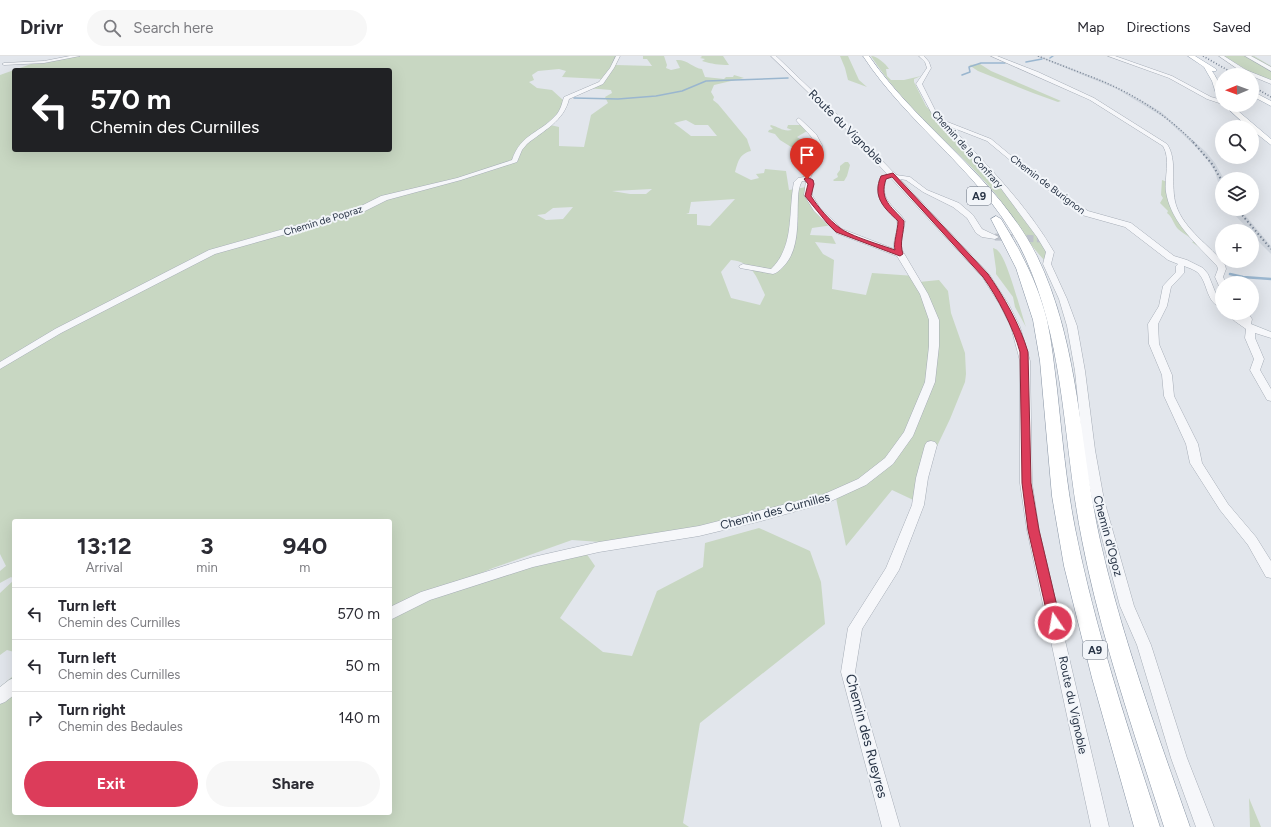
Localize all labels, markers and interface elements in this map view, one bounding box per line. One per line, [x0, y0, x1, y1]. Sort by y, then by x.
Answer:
search box [87, 10, 367, 46]
text: Drivr [20, 16, 63, 39]
icon: search [101, 17, 123, 39]
text: Search here [133, 19, 213, 37]
text: Map [1077, 19, 1105, 36]
text: Directions [1127, 19, 1190, 36]
text: Saved [1212, 19, 1251, 36]
north arrow [1215, 68, 1259, 112]
map controls [1215, 68, 1259, 320]
text: 570 m [90, 82, 171, 116]
icon: left [24, 84, 76, 136]
street label: Route du Vignoble [806, 87, 887, 168]
street label: Chemin de la Confrary [929, 108, 1006, 191]
text: Chemin des Curnilles [90, 116, 260, 138]
button: search [1215, 120, 1259, 164]
pin [790, 138, 824, 179]
icon: arrive [796, 144, 818, 166]
street label: Chemin de Burignon [1007, 152, 1088, 217]
button: layers [1215, 172, 1259, 216]
road number: A9 [967, 187, 991, 205]
street label: Chemin de Popraz [282, 202, 364, 239]
button: + [1215, 224, 1259, 268]
button: − [1215, 276, 1259, 320]
street label: Chemin des Curnilles [719, 490, 832, 532]
street label: Chemin d'Ogoz [1090, 494, 1126, 578]
text: 13:12 [77, 531, 132, 560]
text: 3 [200, 531, 214, 560]
text: 940 [283, 531, 327, 560]
text: Arrival [86, 560, 123, 575]
text: min [196, 560, 218, 575]
text: m [299, 560, 310, 575]
text: Turn left [58, 597, 116, 615]
position arrow [1034, 602, 1076, 644]
icon: left [24, 603, 46, 625]
text: 570 m [337, 605, 380, 623]
text: Chemin des Curnilles [58, 615, 180, 630]
road number: A9 [1083, 641, 1107, 659]
text: Turn left [58, 649, 116, 667]
icon: left [24, 655, 46, 677]
street label: Route du Vignoble [1056, 655, 1090, 756]
text: 50 m [345, 657, 380, 675]
text: Chemin des Curnilles [58, 667, 180, 682]
street label: Chemin des Rueyres [842, 672, 891, 800]
text: Turn right [58, 701, 126, 719]
icon: right [24, 707, 46, 729]
text: 140 m [338, 709, 380, 727]
text: Chemin des Bedaules [58, 719, 183, 734]
button: Exit [24, 761, 198, 807]
button: Share [206, 761, 380, 807]

